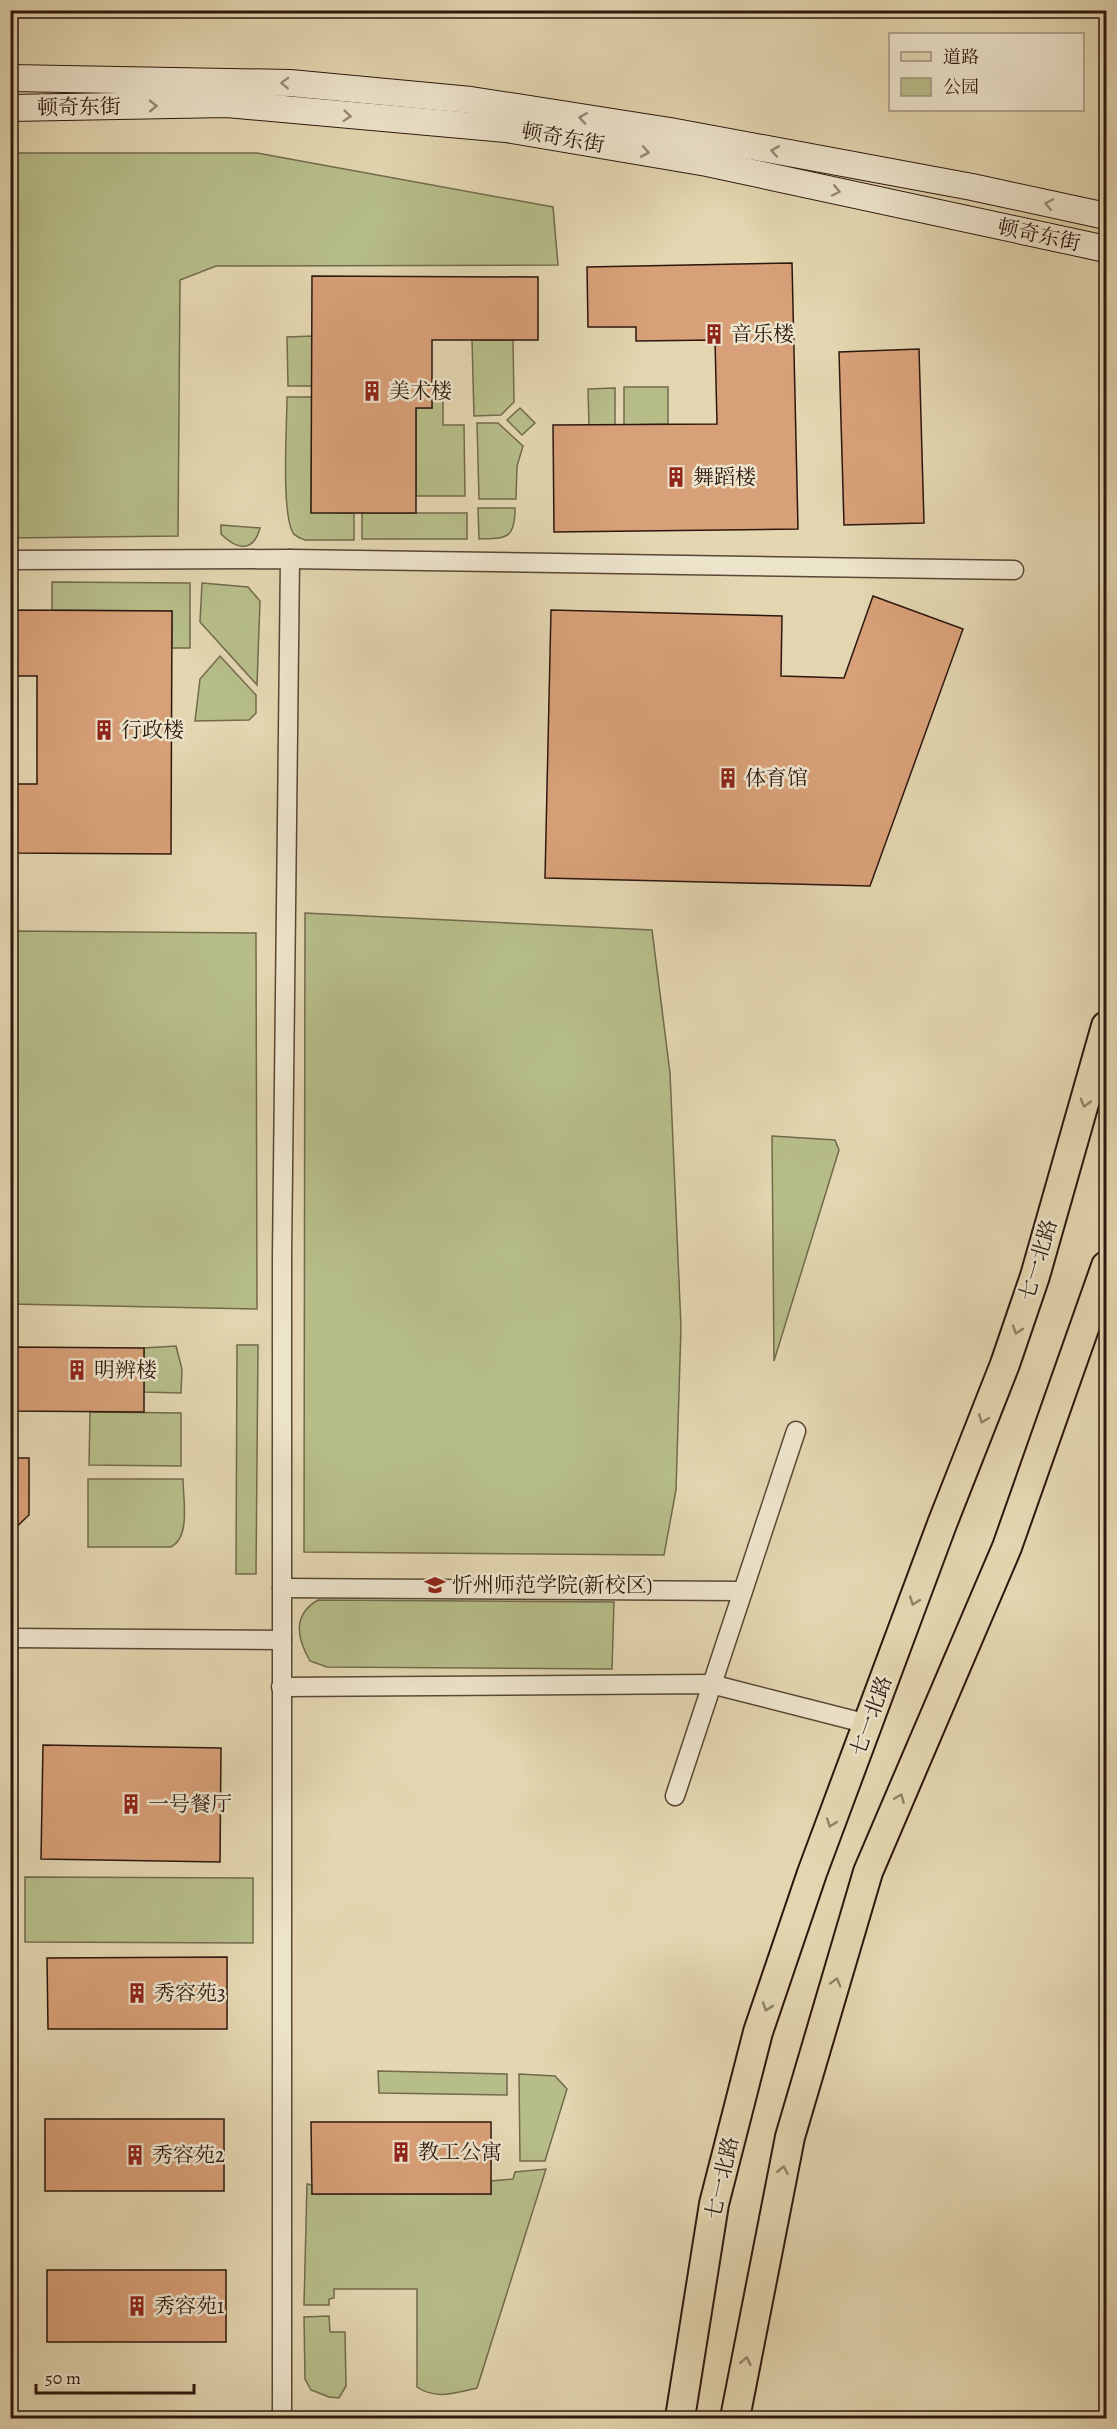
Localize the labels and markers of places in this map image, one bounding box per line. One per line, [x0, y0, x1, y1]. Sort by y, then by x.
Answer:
place label: 音乐楼 [731, 320, 794, 348]
building icon: 音乐楼 [702, 322, 726, 346]
place label: 美术楼 [389, 377, 452, 405]
building icon: 美术楼 [360, 379, 384, 403]
place label: 舞蹈楼 [693, 463, 756, 491]
building icon: 舞蹈楼 [664, 465, 688, 489]
place label: 行政楼 [121, 716, 184, 744]
building icon: 行政楼 [92, 718, 116, 742]
place label: 体育馆 [745, 764, 808, 792]
building icon: 体育馆 [716, 766, 740, 790]
place label: 明辨楼 [94, 1356, 157, 1384]
building icon: 明辨楼 [65, 1358, 89, 1382]
place label: 忻州师范学院(新校区) [452, 1571, 653, 1599]
school or university icon: 忻州师范学院(新校区) [423, 1573, 447, 1597]
place label: 一号餐厅 [148, 1790, 232, 1818]
building icon: 一号餐厅 [119, 1792, 143, 1816]
place label: 秀容苑3 [154, 1979, 226, 2007]
building icon: 秀容苑3 [125, 1981, 149, 2005]
place label: 教工公寓 [418, 2138, 502, 2166]
building icon: 教工公寓 [389, 2140, 413, 2164]
place label: 秀容苑2 [152, 2141, 225, 2169]
building icon: 秀容苑2 [123, 2143, 147, 2167]
place label: 秀容苑1 [154, 2292, 224, 2320]
building icon: 秀容苑1 [125, 2294, 149, 2318]

